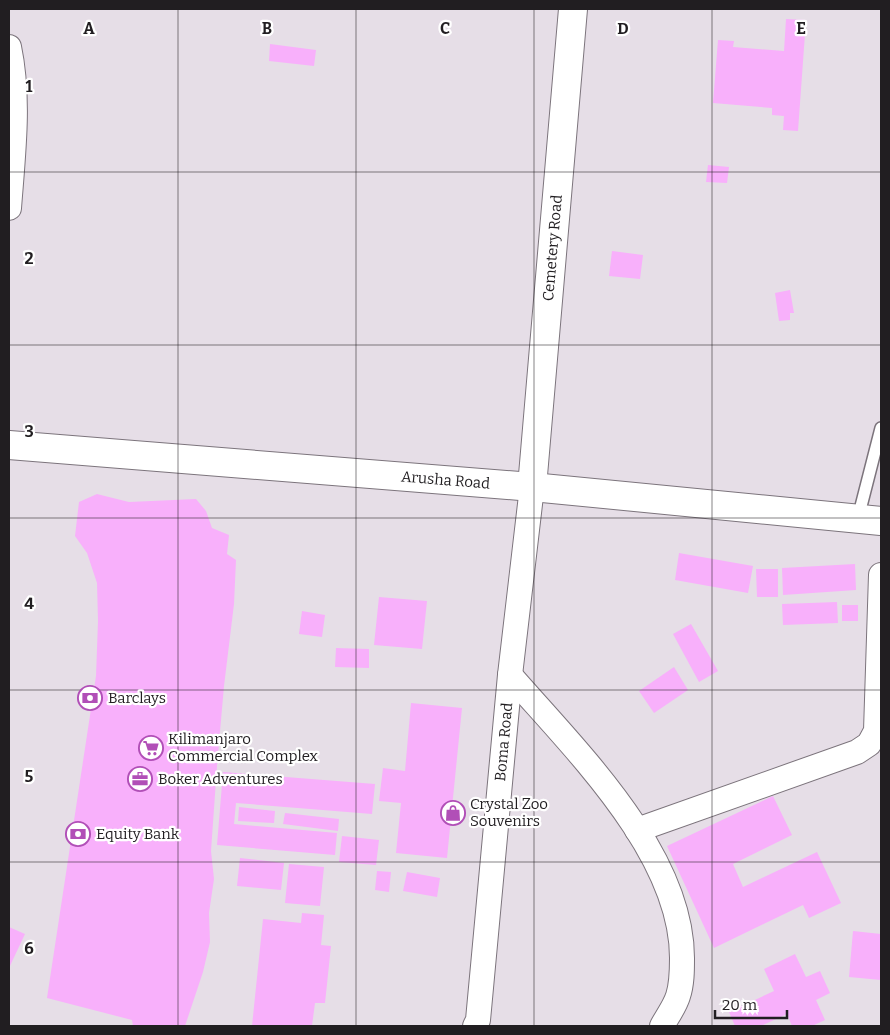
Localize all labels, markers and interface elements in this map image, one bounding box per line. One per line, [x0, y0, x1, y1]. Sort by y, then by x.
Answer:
text: A [83, 19, 95, 38]
text: B [262, 19, 272, 38]
text: C [440, 19, 450, 38]
text: D [617, 19, 629, 38]
text: E [796, 19, 806, 38]
text: 1 [26, 77, 33, 96]
street label: Cemetery Road [539, 194, 566, 302]
text: 2 [24, 249, 34, 268]
text: 3 [24, 422, 34, 441]
street label: Arusha Road [400, 468, 491, 493]
text: 4 [24, 594, 34, 613]
bank icon: Barclays [77, 685, 103, 711]
place label: Barclays [108, 689, 166, 707]
street label: Boma Road [491, 702, 516, 782]
place label: Kilimanjaro Commercial Complex [168, 730, 318, 765]
supermarket icon: Kilimanjaro Commercial Complex [138, 735, 164, 761]
office icon: Boker Adventures [127, 766, 153, 792]
text: 5 [25, 767, 34, 786]
place label: Boker Adventures [158, 770, 283, 788]
place label: Crystal Zoo Souvenirs [470, 795, 548, 830]
shop icon: Crystal Zoo Souvenirs [440, 800, 466, 826]
bank icon: Equity Bank [65, 821, 91, 847]
place label: Equity Bank [96, 825, 180, 843]
text: 6 [24, 939, 34, 958]
scale bar [715, 988, 788, 1020]
text: 20 m [722, 996, 758, 1014]

